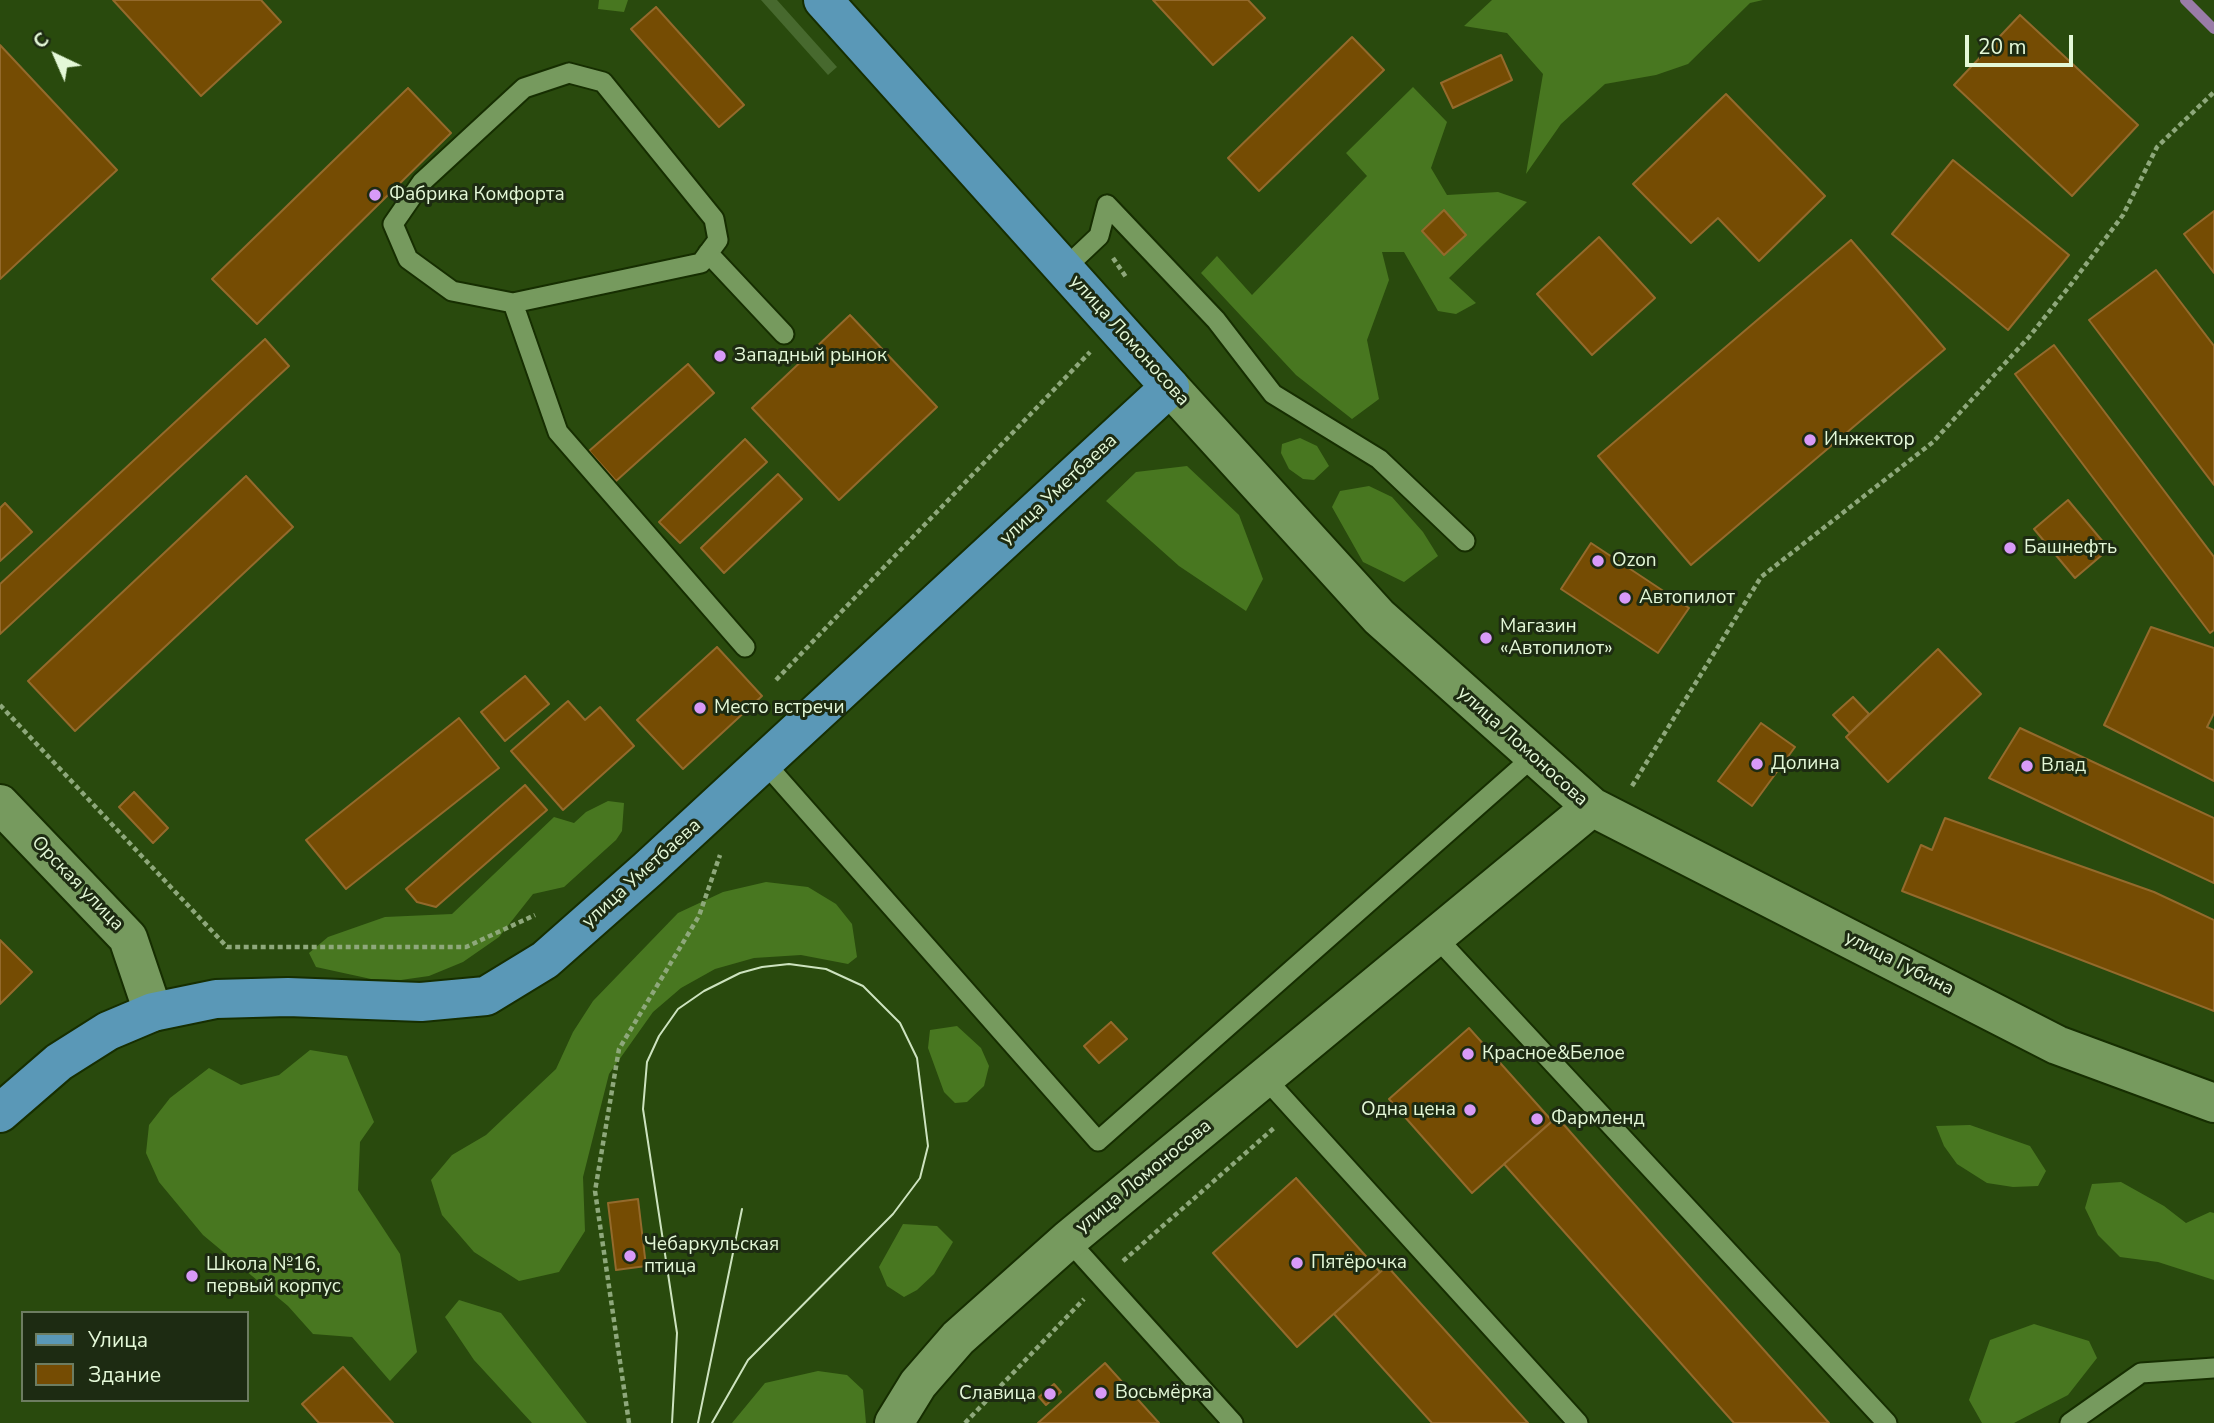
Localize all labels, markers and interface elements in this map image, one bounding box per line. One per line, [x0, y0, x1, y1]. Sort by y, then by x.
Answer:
north arrow [21, 21, 91, 91]
scale bar [1969, 21, 2078, 65]
text: С [28, 27, 55, 55]
text: 20 m [1978, 33, 2027, 61]
place label: Фабрика Комфорта [389, 184, 565, 206]
marker: Фабрика Комфорта [367, 187, 383, 203]
street label: улица Ломоносова [1064, 271, 1194, 411]
place label: Западный рынок [734, 345, 887, 367]
marker: Западный рынок [712, 348, 728, 364]
place label: Инжектор [1824, 429, 1915, 451]
street label: улица Уметбаева [996, 430, 1122, 550]
marker: Инжектор [1802, 432, 1818, 448]
place label: Башнефть [2024, 537, 2117, 559]
marker: Башнефть [2002, 540, 2018, 556]
place label: Ozon [1612, 550, 1657, 572]
marker: Ozon [1590, 553, 1606, 569]
place label: Автопилот [1639, 587, 1735, 609]
marker: Автопилот [1617, 590, 1633, 606]
place label: Магазин «Автопилот» [1500, 616, 1613, 660]
marker: Магазин «Автопилот» [1478, 630, 1494, 646]
street label: улица Ломоносова [1452, 682, 1592, 812]
place label: Место встречи [714, 697, 845, 719]
marker: Место встречи [692, 700, 708, 716]
place label: Долина [1771, 753, 1840, 775]
place label: Влад [2041, 755, 2086, 777]
marker: Долина [1749, 756, 1765, 772]
marker: Влад [2019, 758, 2035, 774]
street label: улица Уметбаева [578, 815, 706, 933]
street label: Орская улица [26, 832, 128, 936]
street label: улица Губина [1841, 927, 1957, 1001]
place label: Красное&Белое [1482, 1043, 1625, 1065]
marker: Красное&Белое [1460, 1046, 1476, 1062]
place label: Одна цена [1361, 1099, 1456, 1121]
marker: Одна цена [1462, 1102, 1478, 1118]
place label: Фармленд [1551, 1108, 1645, 1130]
marker: Фармленд [1529, 1111, 1545, 1127]
street label: улица Ломоносова [1071, 1115, 1217, 1239]
place label: Чебаркульская птица [644, 1234, 779, 1278]
marker: Чебаркульская птица [622, 1248, 638, 1264]
place label: Пятёрочка [1311, 1252, 1407, 1274]
place label: Школа №16, первый корпус [206, 1254, 341, 1298]
marker: Пятёрочка [1289, 1255, 1305, 1271]
marker: Школа №16, первый корпус [184, 1268, 200, 1284]
legend [21, 1311, 248, 1402]
text: Улица [88, 1326, 148, 1354]
text: Здание [88, 1361, 161, 1389]
place label: Восьмёрка [1115, 1382, 1212, 1404]
place label: Славица [959, 1383, 1036, 1405]
marker: Восьмёрка [1093, 1385, 1109, 1401]
marker: Славица [1042, 1386, 1058, 1402]

